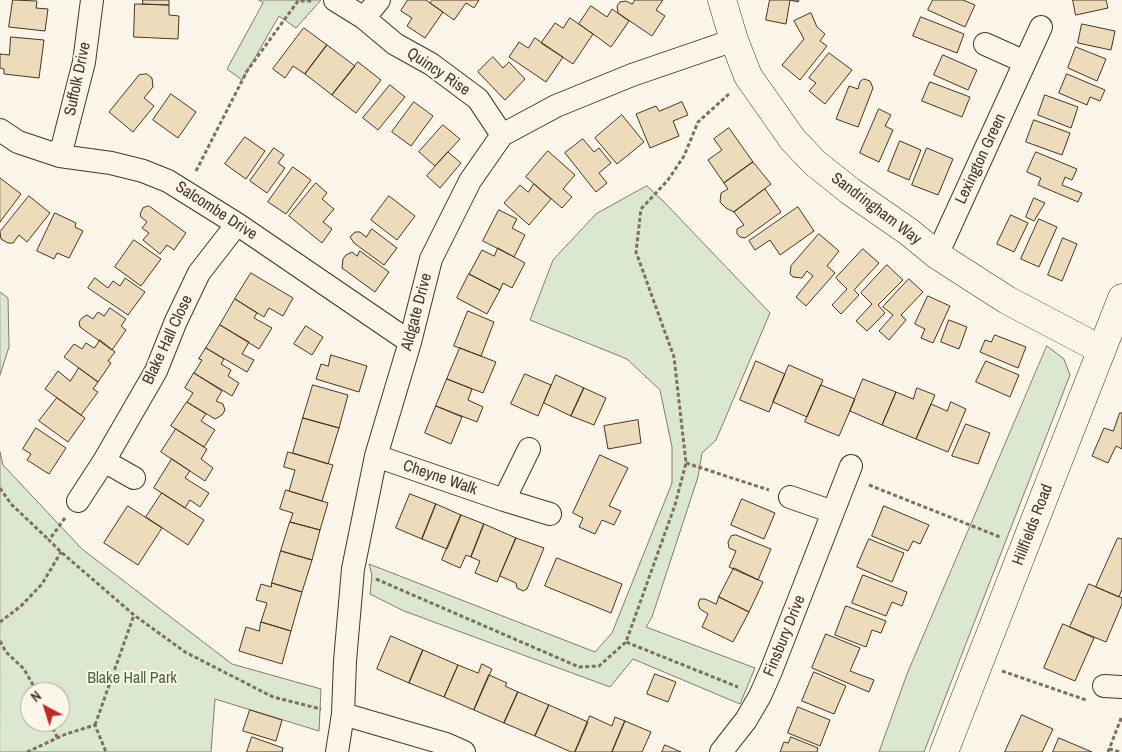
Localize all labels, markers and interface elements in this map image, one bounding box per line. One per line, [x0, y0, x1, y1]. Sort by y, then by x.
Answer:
street label: Suffolk Drive [61, 40, 95, 118]
street label: Quincy Rise [403, 44, 473, 100]
street label: Lexington Green [952, 111, 1010, 207]
street label: Sandringham Way [827, 169, 925, 249]
street label: Salcombe Drive [172, 178, 260, 244]
street label: Aldgate Drive [397, 271, 437, 353]
street label: Blake Hall Close [139, 292, 197, 388]
street label: Cheyne Walk [400, 456, 480, 500]
street label: Hillfields Road [1009, 482, 1057, 568]
street label: Finsbury Drive [760, 593, 810, 679]
park label: Blake Hall Park [87, 669, 177, 689]
north arrow [20, 682, 70, 732]
text: N [27, 687, 45, 706]

